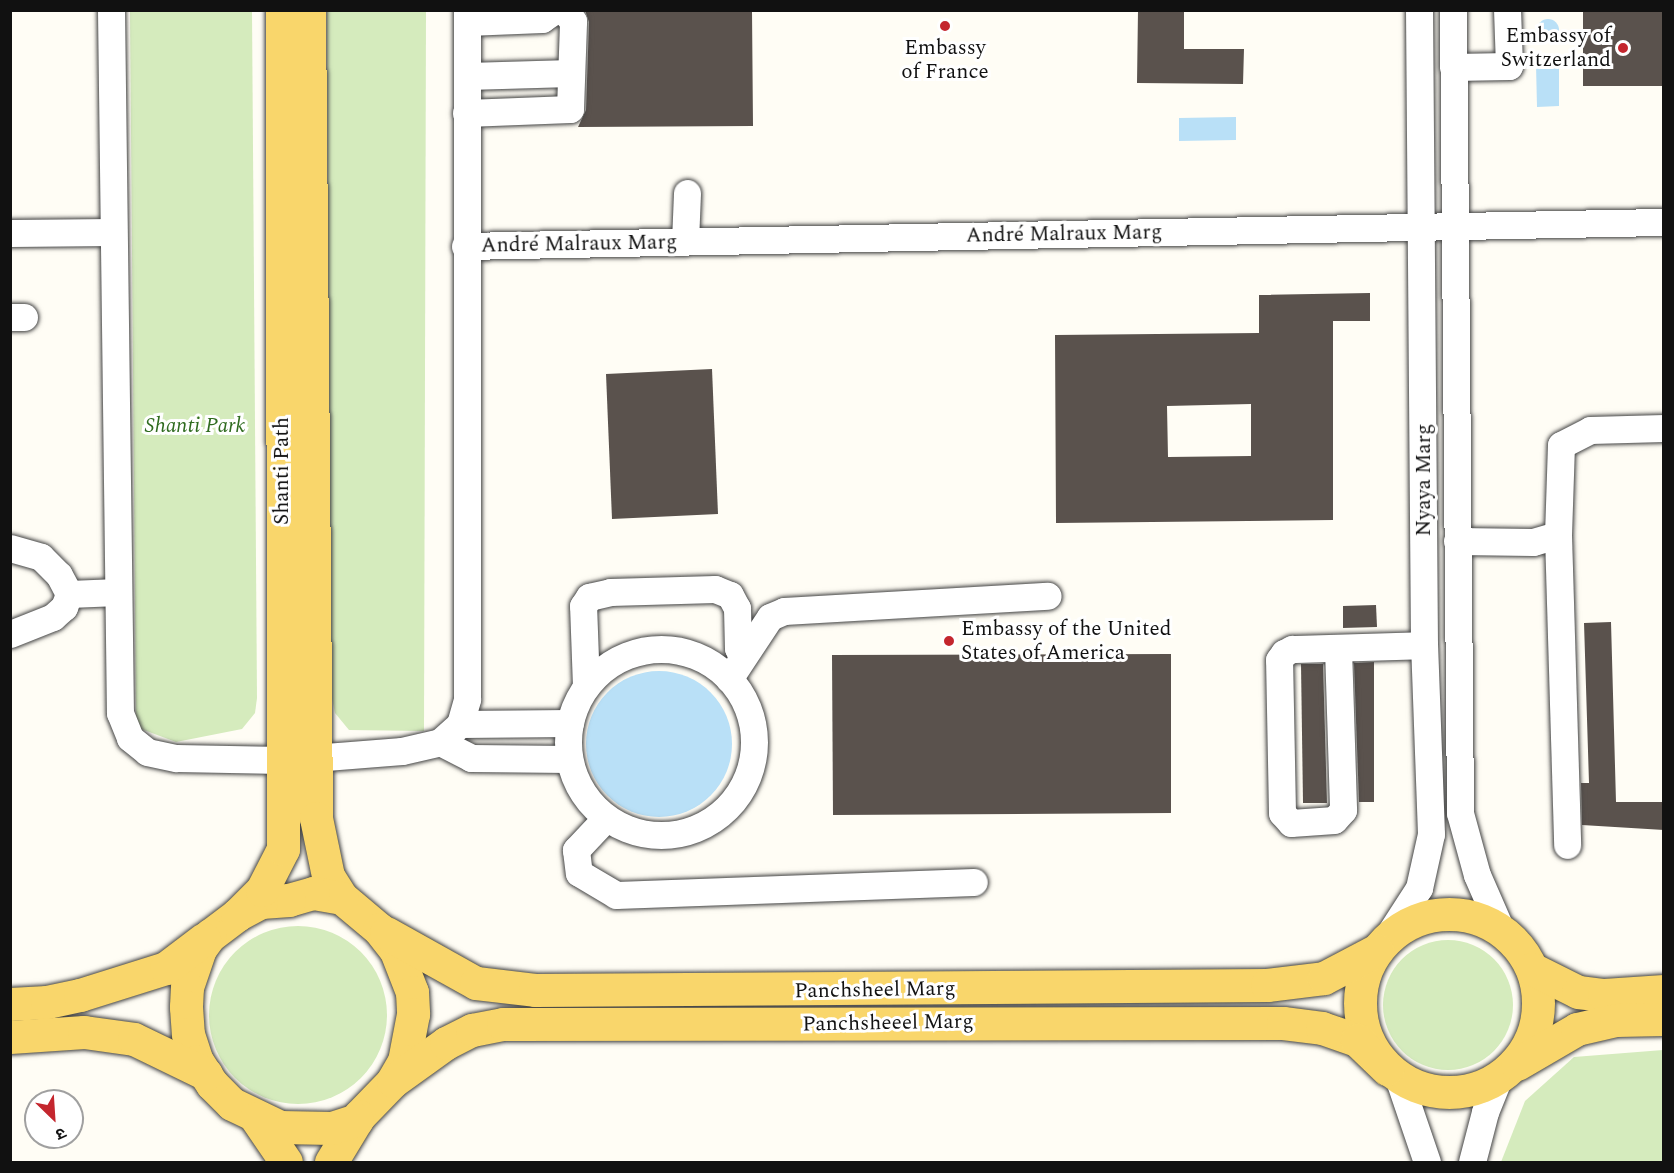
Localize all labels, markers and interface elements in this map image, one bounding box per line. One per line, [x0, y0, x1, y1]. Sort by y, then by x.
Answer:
marker: Embassy of France [938, 19, 952, 33]
place label: Embassy of Switzerland [1501, 23, 1611, 73]
place label: Embassy of France [901, 35, 989, 85]
marker: Embassy of Switzerland [1616, 41, 1630, 55]
street label: André Malraux Marg [966, 220, 1162, 248]
street label: André Malraux Marg [481, 230, 677, 258]
park label: Shanti Park [145, 413, 245, 439]
street label: Shanti Path [269, 417, 295, 525]
street label: Nyaya Marg [1411, 424, 1437, 536]
place label: Embassy of the United States of America [961, 616, 1171, 666]
marker: Embassy of the United States of America [942, 634, 956, 648]
street label: Panchsheel Marg [794, 976, 956, 1004]
street label: Panchsheeel Marg [802, 1009, 974, 1037]
north arrow [24, 1089, 84, 1149]
text: उ [51, 1121, 70, 1146]

